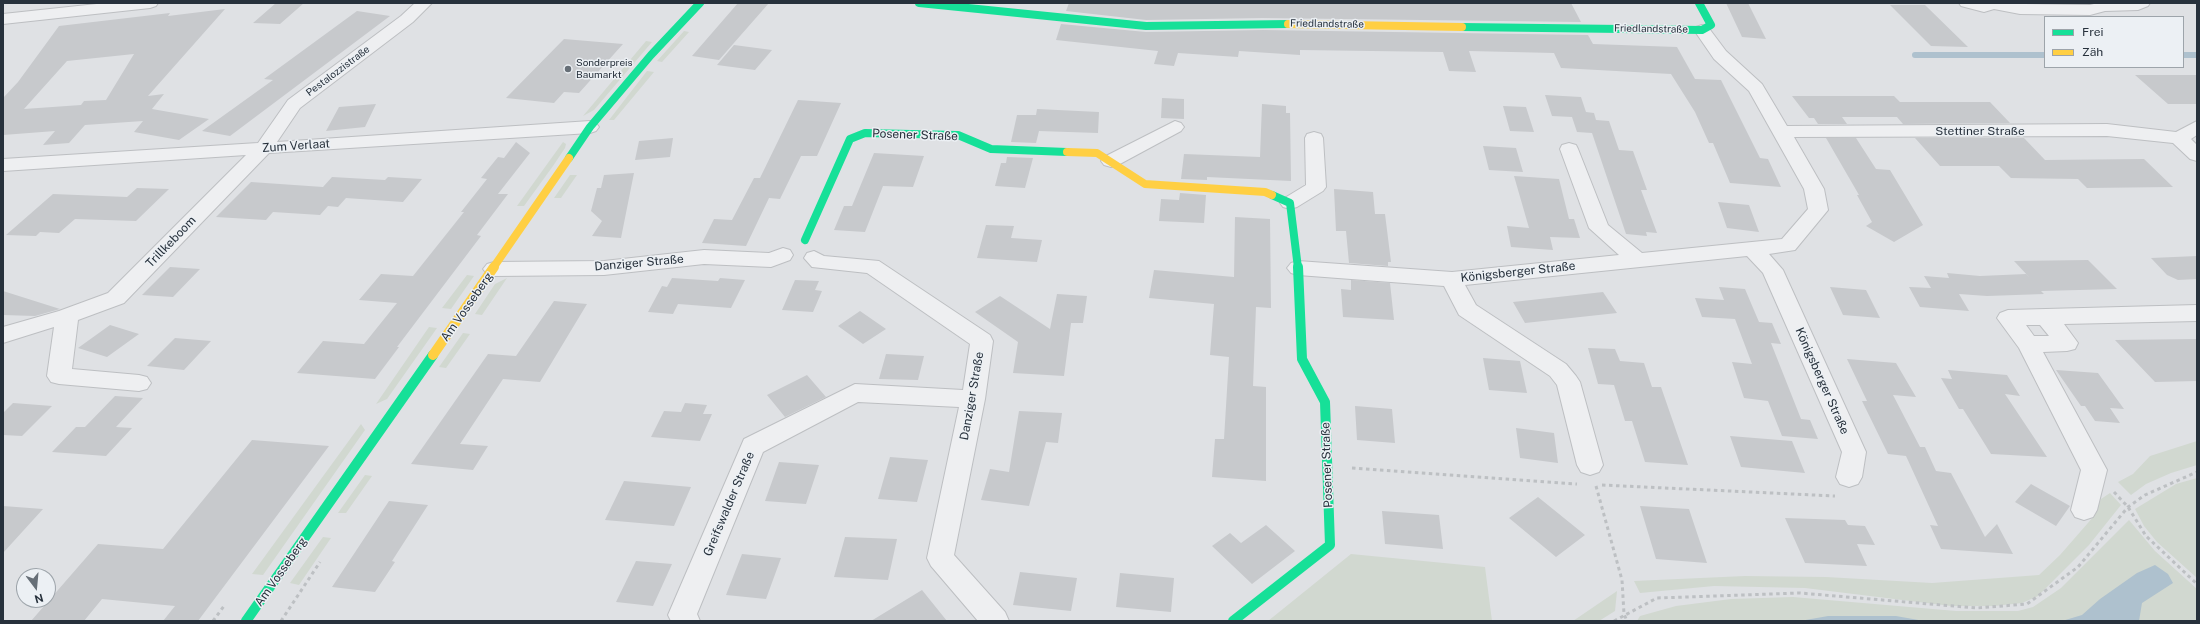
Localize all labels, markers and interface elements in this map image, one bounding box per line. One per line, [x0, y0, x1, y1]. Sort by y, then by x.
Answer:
legend [2044, 16, 2184, 68]
street label: Friedlandstraße [1290, 17, 1364, 31]
street label: Friedlandstraße [1614, 22, 1688, 36]
text: Frei [2082, 25, 2104, 39]
street label: Pestalozzistraße [304, 43, 372, 99]
text: Zäh [2082, 45, 2103, 59]
place label: Sonderpreis Baumarkt [576, 57, 633, 80]
marker: Sonderpreis Baumarkt [563, 64, 573, 74]
street label: Stettiner Straße [1935, 124, 2025, 138]
street label: Posener Straße [872, 126, 958, 144]
street label: Zum Verlaat [261, 136, 331, 156]
street label: Trillkeboom [143, 213, 199, 271]
street label: Danziger Straße [594, 252, 684, 274]
street label: Königsberger Straße [1460, 259, 1576, 285]
street label: Am Vosseberg [438, 270, 496, 344]
street label: Königsberger Straße [1792, 325, 1852, 437]
street label: Danziger Straße [957, 351, 987, 441]
street label: Posener Straße [1318, 422, 1336, 508]
street label: Greifswalder Straße [700, 450, 758, 558]
street label: Am Vosseberg [252, 535, 310, 609]
north arrow [16, 568, 56, 608]
text: N [33, 592, 45, 606]

